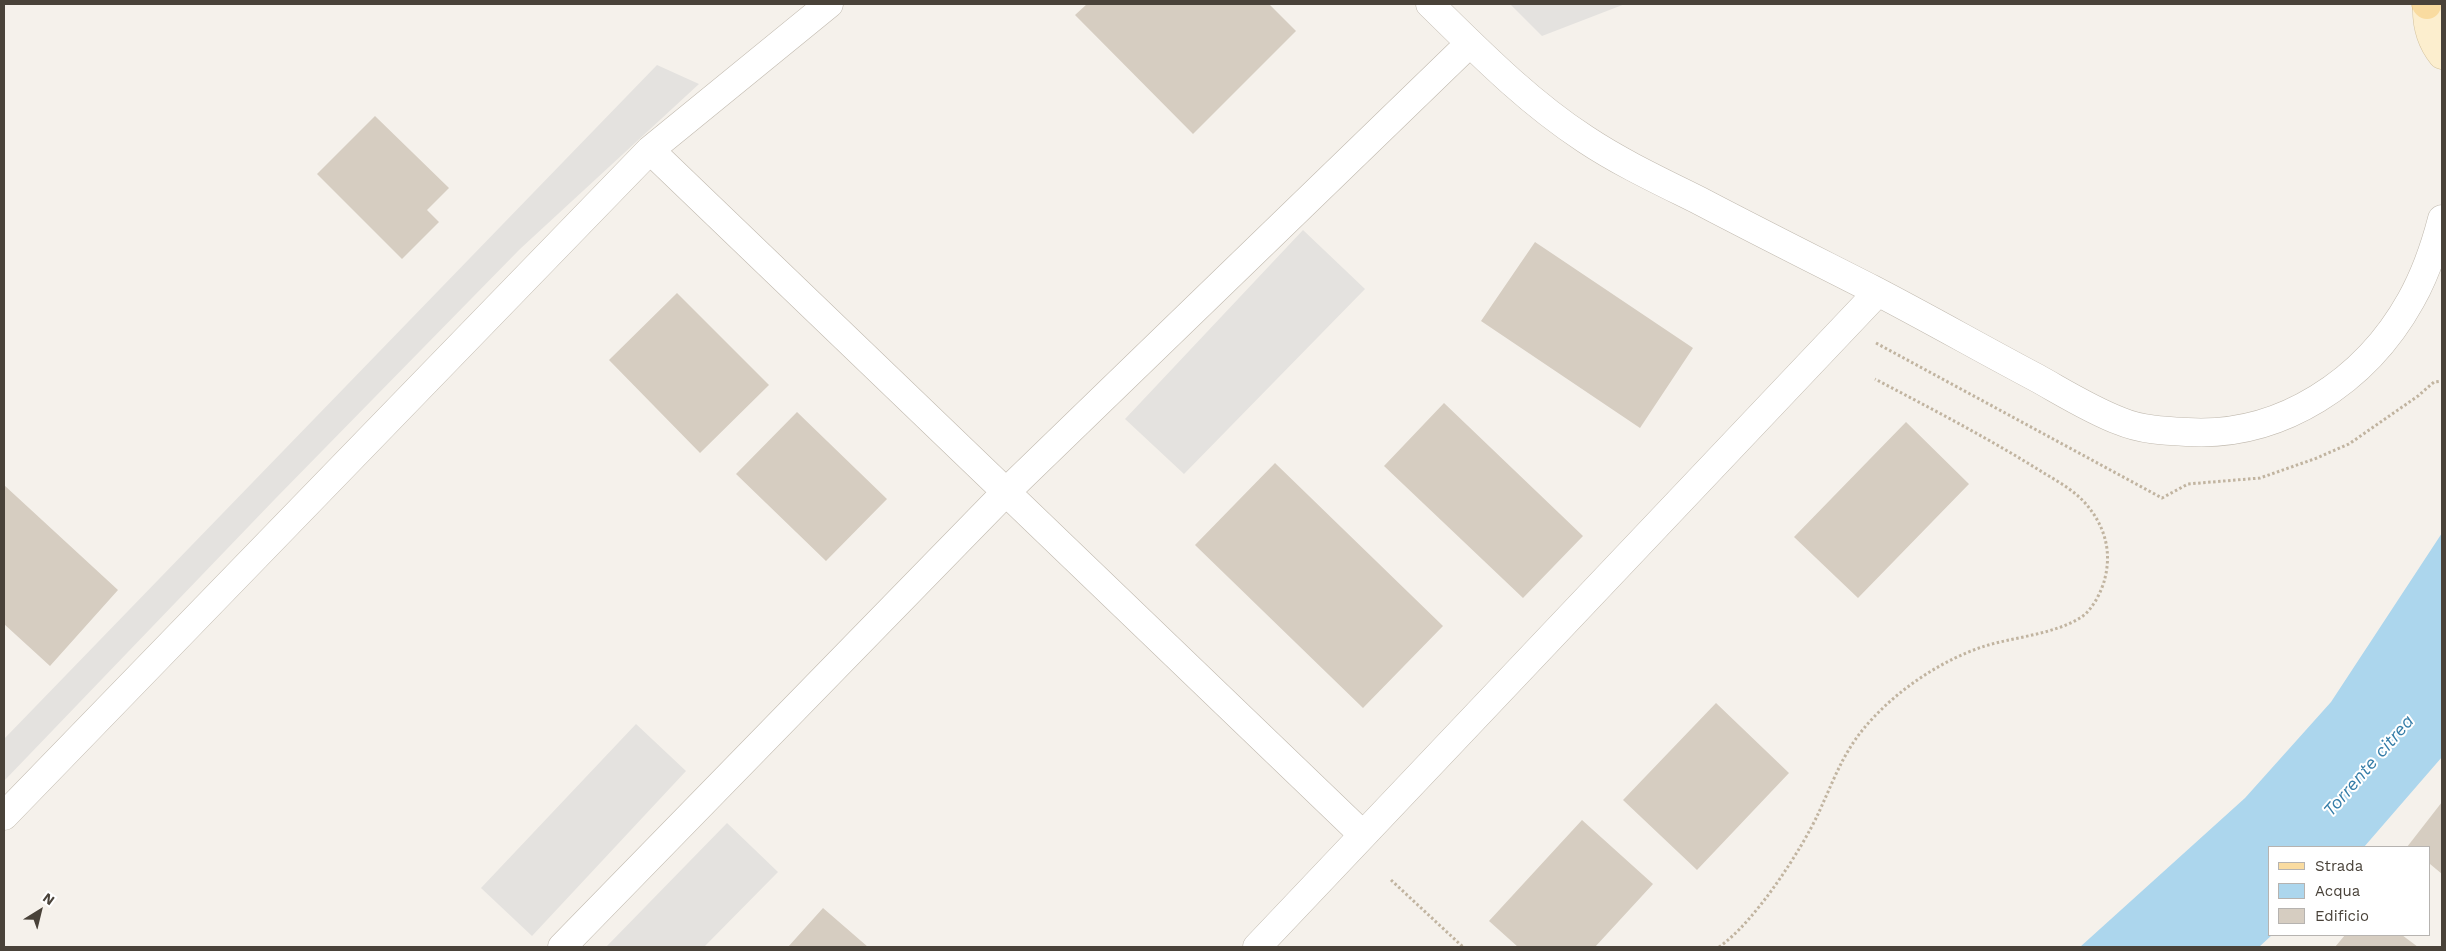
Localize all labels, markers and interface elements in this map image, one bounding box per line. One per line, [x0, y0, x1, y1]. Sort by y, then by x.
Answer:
water label: Torrente citrea [2319, 711, 2419, 821]
legend [2268, 846, 2431, 936]
text: Strada [2315, 857, 2363, 875]
text: Acqua [2315, 882, 2360, 900]
north arrow [15, 886, 65, 936]
text: N [40, 889, 58, 908]
text: Edificio [2315, 907, 2369, 925]

